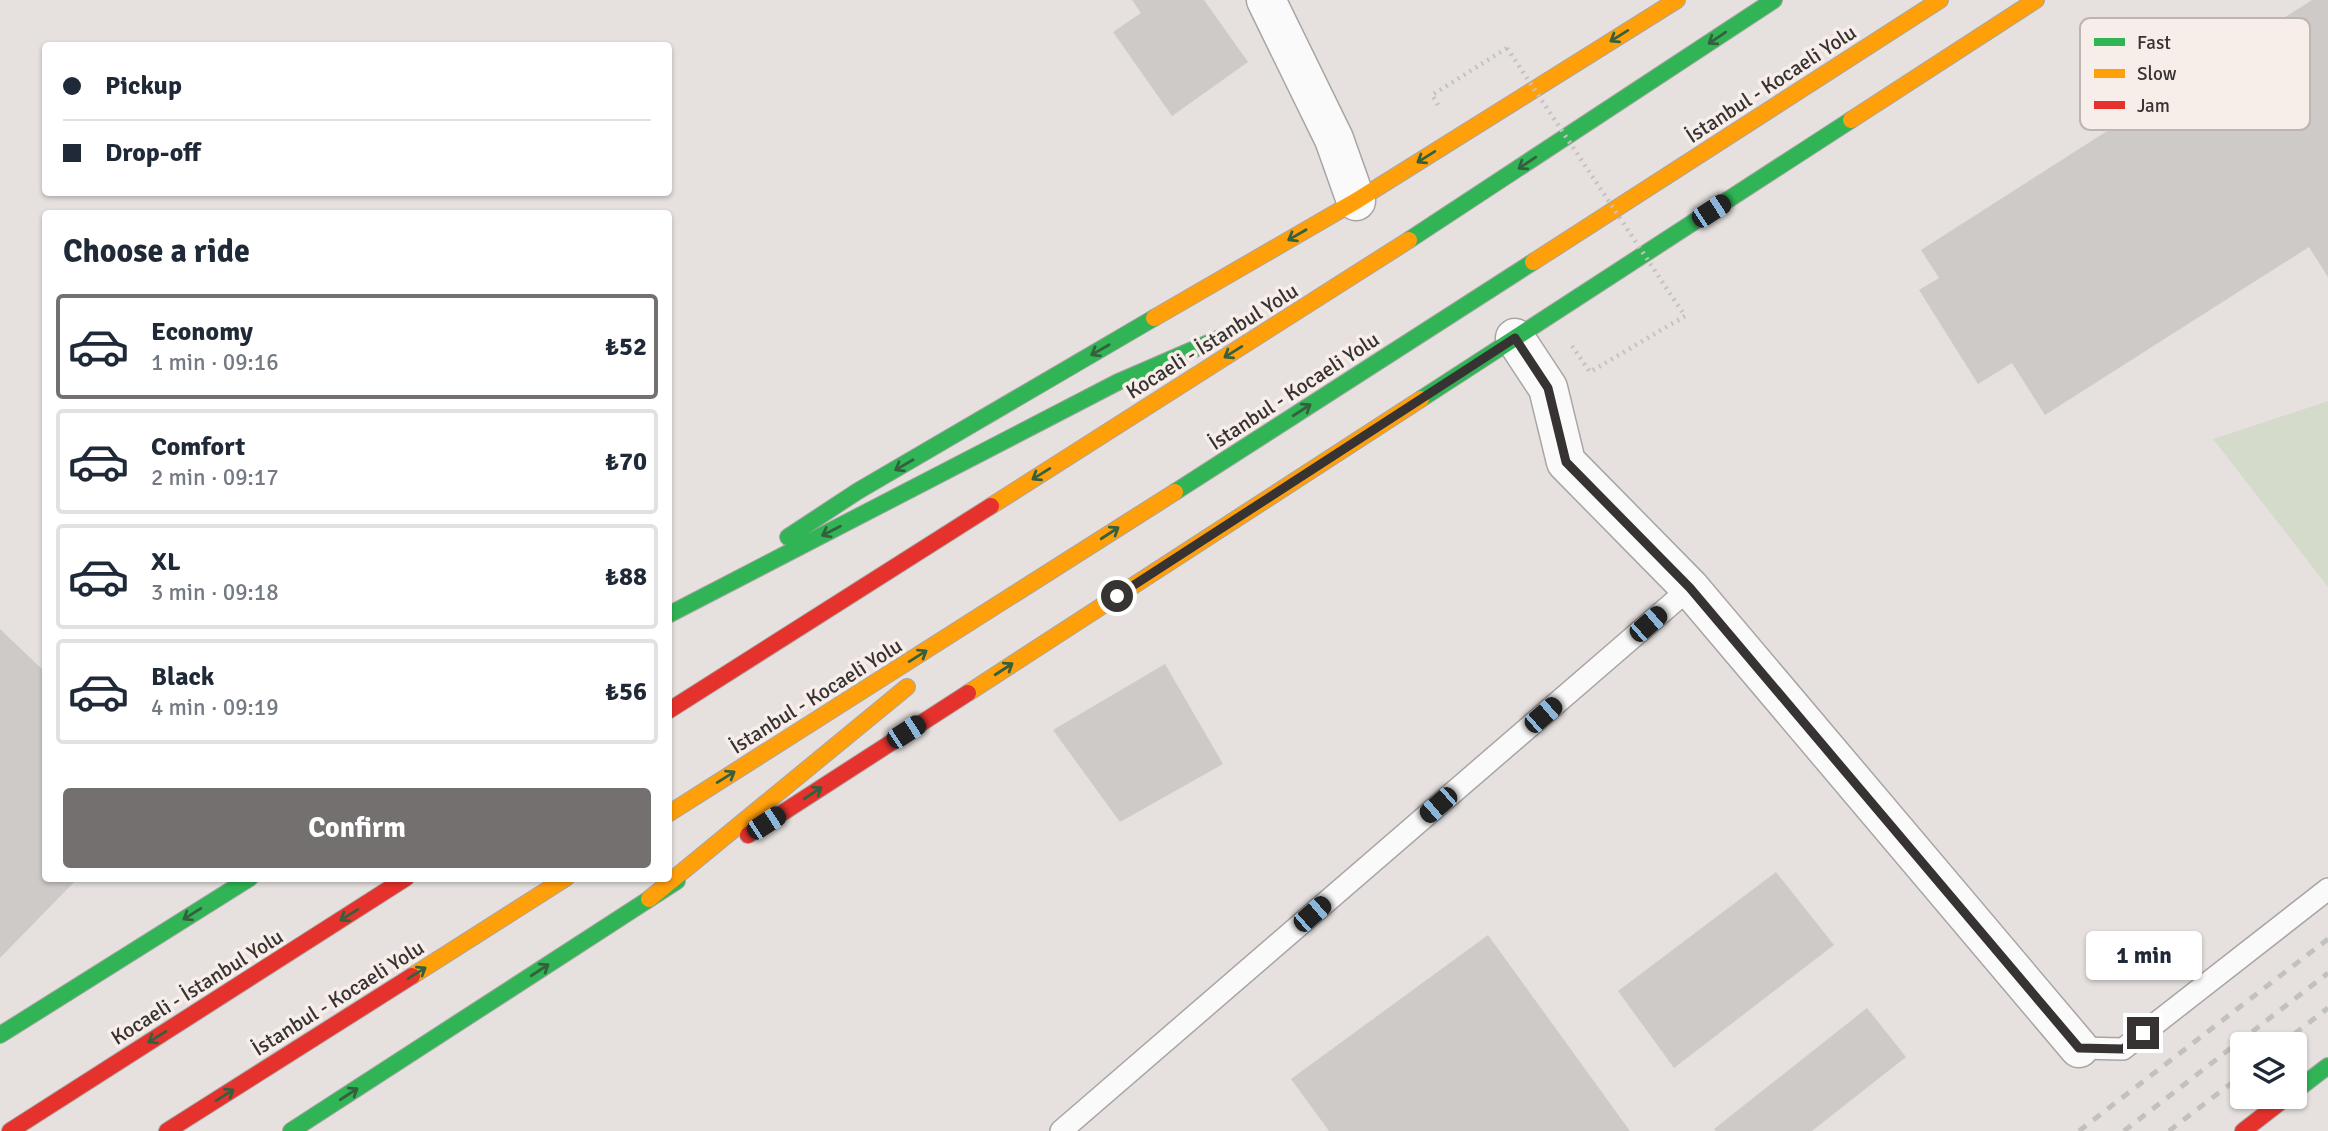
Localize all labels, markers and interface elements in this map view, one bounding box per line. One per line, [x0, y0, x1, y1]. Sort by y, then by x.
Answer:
legend [2080, 18, 2310, 130]
street label: İstanbul - Kocaeli Yolu [1681, 19, 1861, 149]
one-way arrow [1610, 29, 1629, 44]
one-way arrow [1708, 30, 1727, 45]
text: Fast [2137, 31, 2171, 55]
text: Slow [2137, 62, 2177, 86]
text: Pickup [105, 70, 182, 102]
text: Jam [2137, 94, 2170, 118]
text: Drop-off [105, 137, 201, 169]
one-way arrow [1417, 149, 1436, 164]
one-way arrow [1518, 156, 1537, 171]
car [1688, 191, 1735, 231]
one-way arrow [1287, 228, 1307, 242]
text: Choose a ride [63, 232, 250, 271]
street label: Kocaeli - İstanbul Yolu [1121, 277, 1303, 405]
icon: car [67, 315, 130, 378]
text: Economy [151, 316, 253, 348]
street label: İstanbul - Kocaeli Yolu [1204, 326, 1384, 456]
text: ₺52 [605, 331, 647, 363]
one-way arrow [1091, 343, 1111, 357]
one-way arrow [1223, 346, 1243, 360]
text: 1 min · 09:16 [151, 348, 279, 377]
one-way arrow [1291, 403, 1311, 417]
icon: car [67, 430, 130, 493]
text: Comfort [151, 431, 245, 463]
text: ₺70 [605, 446, 647, 478]
one-way arrow [894, 458, 914, 472]
text: 2 min · 09:17 [151, 463, 279, 492]
one-way arrow [1031, 468, 1051, 482]
one-way arrow [821, 524, 841, 538]
one-way arrow [1100, 526, 1120, 540]
icon: car [67, 545, 130, 608]
text: XL [151, 546, 181, 578]
text: ₺88 [605, 561, 647, 593]
text: 3 min · 09:18 [151, 578, 279, 607]
route start [1101, 580, 1133, 612]
car [1626, 602, 1671, 646]
street label: İstanbul - Kocaeli Yolu [725, 632, 907, 760]
one-way arrow [908, 648, 928, 662]
icon: car [67, 660, 130, 723]
text: Black [151, 661, 214, 693]
one-way arrow [993, 662, 1013, 676]
text: ₺56 [605, 676, 647, 708]
text: 4 min · 09:19 [151, 693, 279, 722]
car [1521, 693, 1566, 737]
car [883, 712, 930, 752]
one-way arrow [716, 770, 736, 784]
car [1416, 783, 1461, 827]
one-way arrow [802, 786, 822, 800]
button: Confirm [63, 788, 651, 868]
car [743, 803, 790, 843]
car [1290, 892, 1335, 936]
one-way arrow [183, 908, 203, 922]
one-way arrow [339, 909, 359, 923]
street label: Kocaeli - İstanbul Yolu [106, 923, 288, 1051]
callout: 1 min [2085, 932, 2201, 981]
street label: İstanbul - Kocaeli Yolu [247, 934, 429, 1062]
text: 1 min [2116, 941, 2172, 970]
one-way arrow [529, 963, 549, 977]
one-way arrow [407, 965, 427, 979]
route end [2127, 1017, 2159, 1049]
one-way arrow [147, 1031, 167, 1045]
map controls [2230, 1032, 2307, 1109]
button: layers [2230, 1032, 2307, 1109]
one-way arrow [215, 1087, 234, 1102]
one-way arrow [338, 1087, 358, 1101]

